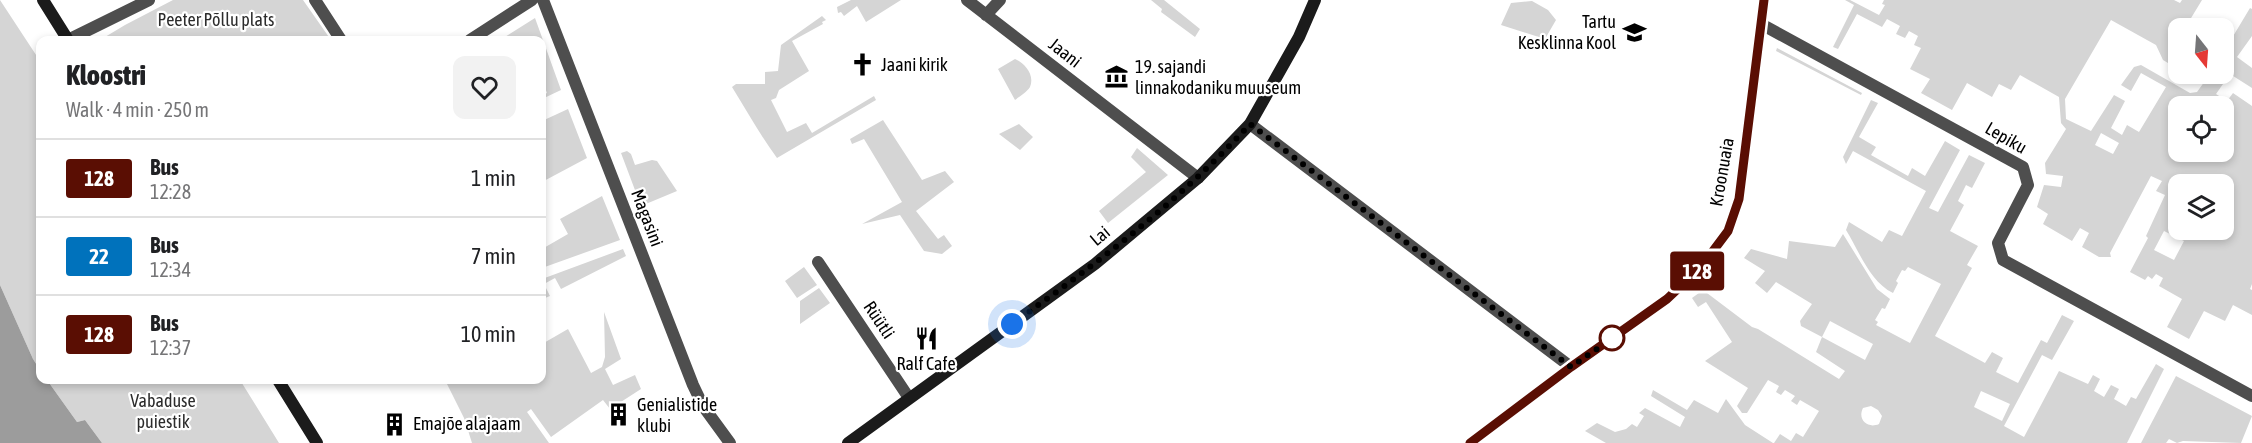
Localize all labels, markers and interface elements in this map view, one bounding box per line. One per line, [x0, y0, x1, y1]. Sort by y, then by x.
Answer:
park label: Peeter Põllu plats [158, 9, 274, 30]
place label: Tartu Kesklinna Kool [1518, 11, 1616, 53]
north arrow [2168, 18, 2234, 84]
map controls [2168, 18, 2234, 240]
school or university icon: Tartu Kesklinna Kool [1621, 19, 1647, 45]
street label: Jaani [1045, 33, 1086, 72]
church icon: Jaani kirik [850, 52, 876, 78]
place label: Jaani kirik [881, 54, 948, 75]
button: heart [453, 56, 516, 119]
place label: 19. sajandi linnakodaniku muuseum [1135, 56, 1301, 98]
text: Kloostri [66, 59, 146, 91]
museum icon: 19. sajandi linnakodaniku muuseum [1104, 64, 1130, 90]
button: locate [2168, 96, 2234, 162]
text: Walk · 4 min · 250 m [66, 98, 209, 121]
street label: Lepiku [1982, 117, 2031, 158]
street label: Kroonuaia [1705, 136, 1738, 208]
text: Bus [150, 154, 179, 180]
text: 1 min [471, 165, 516, 191]
text: 128 [84, 166, 114, 190]
button: layers [2168, 174, 2234, 240]
text: 12:28 [150, 180, 191, 203]
street label: Magasini [627, 186, 668, 249]
street label: Lai [1085, 221, 1114, 250]
text: Bus [150, 232, 179, 258]
text: 7 min [471, 243, 516, 269]
text: 22 [89, 244, 109, 268]
line badge: 128 [1662, 252, 1732, 290]
text: 12:34 [150, 258, 191, 281]
text: 128 [1682, 259, 1712, 283]
street label: Rüütli [859, 297, 899, 342]
your location [997, 309, 1027, 339]
text: Bus [150, 310, 179, 336]
text: 10 min [461, 321, 516, 347]
text: 128 [84, 322, 114, 346]
restaurant icon: Ralf Cafe [913, 325, 939, 351]
unlabelled marker [1599, 325, 1625, 351]
text: 12:37 [150, 336, 191, 359]
place label: Ralf Cafe [896, 353, 956, 374]
park label: Vabaduse puiestik [130, 390, 196, 432]
place label: Genialistide klubi [637, 394, 717, 436]
building icon: Genialistide klubi [606, 402, 632, 428]
building icon: Emajõe alajaam [382, 411, 408, 437]
place label: Emajõe alajaam [413, 413, 521, 434]

